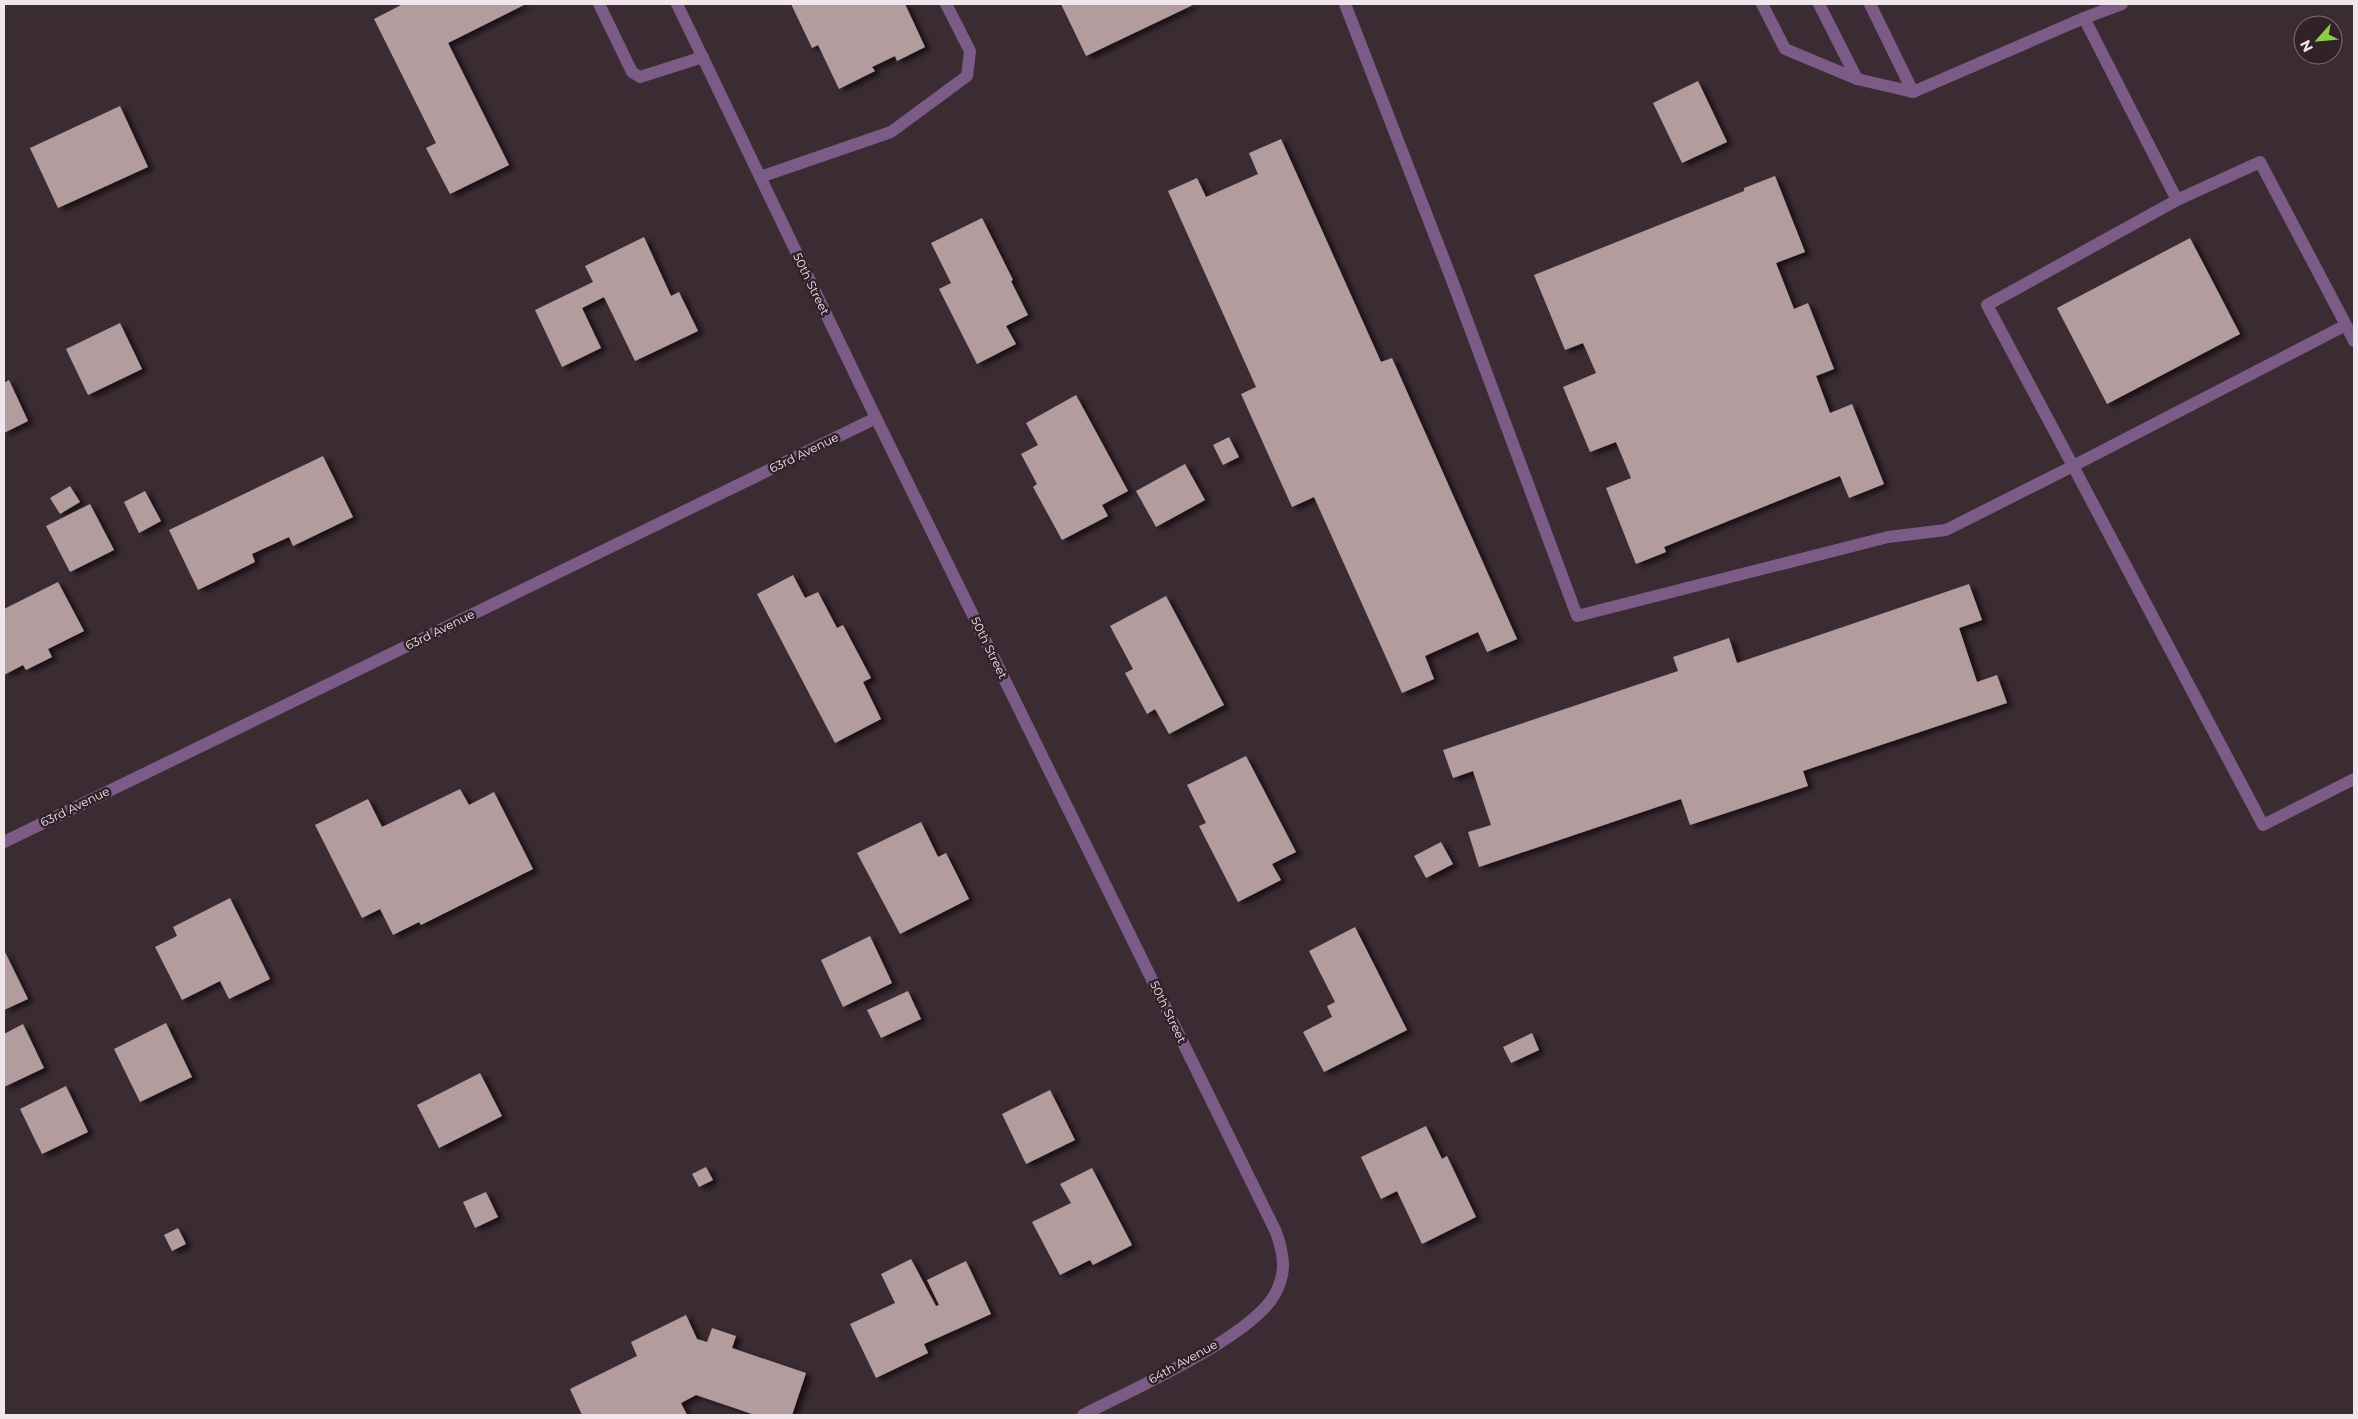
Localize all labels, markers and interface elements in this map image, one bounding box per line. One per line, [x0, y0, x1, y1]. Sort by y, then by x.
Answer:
north arrow [2293, 15, 2343, 65]
text: N [2296, 37, 2317, 55]
street label: 50th Street [790, 250, 833, 317]
street label: 63rd Avenue [767, 429, 841, 476]
street label: 63rd Avenue [403, 606, 477, 653]
street label: 50th Street [968, 614, 1011, 681]
street label: 63rd Avenue [38, 783, 112, 830]
street label: 50th Street [1147, 978, 1190, 1045]
street label: 64th Avenue [1146, 1336, 1220, 1387]

